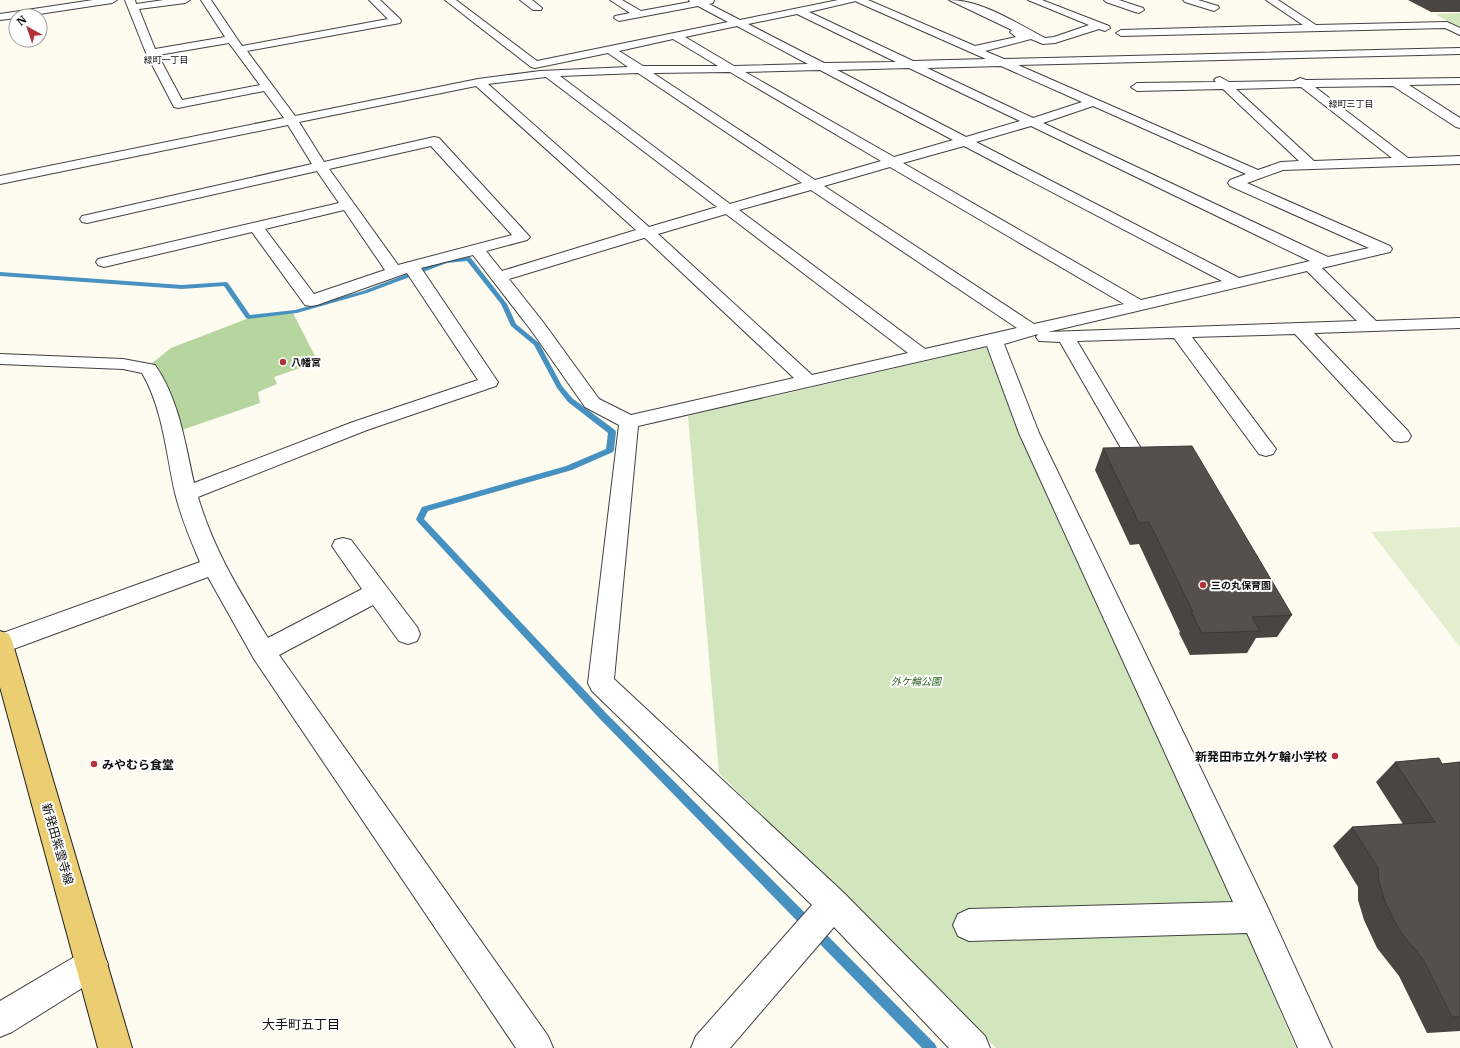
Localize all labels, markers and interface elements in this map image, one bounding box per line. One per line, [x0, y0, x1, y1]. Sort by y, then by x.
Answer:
north arrow [8, 8, 48, 48]
text: N [14, 12, 30, 28]
district label: 緑町一丁目 [143, 54, 189, 65]
district label: 緑町三丁目 [1328, 98, 1374, 109]
place label: 八幡宮 [291, 356, 321, 369]
marker: 八幡宮 [278, 357, 288, 367]
place label: 三の丸保育園 [1211, 579, 1271, 592]
marker: 三の丸保育園 [1198, 580, 1208, 590]
park label: 外ケ輪公園 [891, 675, 943, 688]
place label: 新発田市立外ケ輪小学校 [1195, 749, 1327, 764]
marker: 新発田市立外ケ輪小学校 [1330, 751, 1340, 761]
place label: みやむら食堂 [102, 757, 174, 772]
marker: みやむら食堂 [89, 759, 99, 769]
street label: 新発田紫雲寺線 [39, 802, 77, 886]
district label: 大手町五丁目 [262, 1016, 340, 1033]

